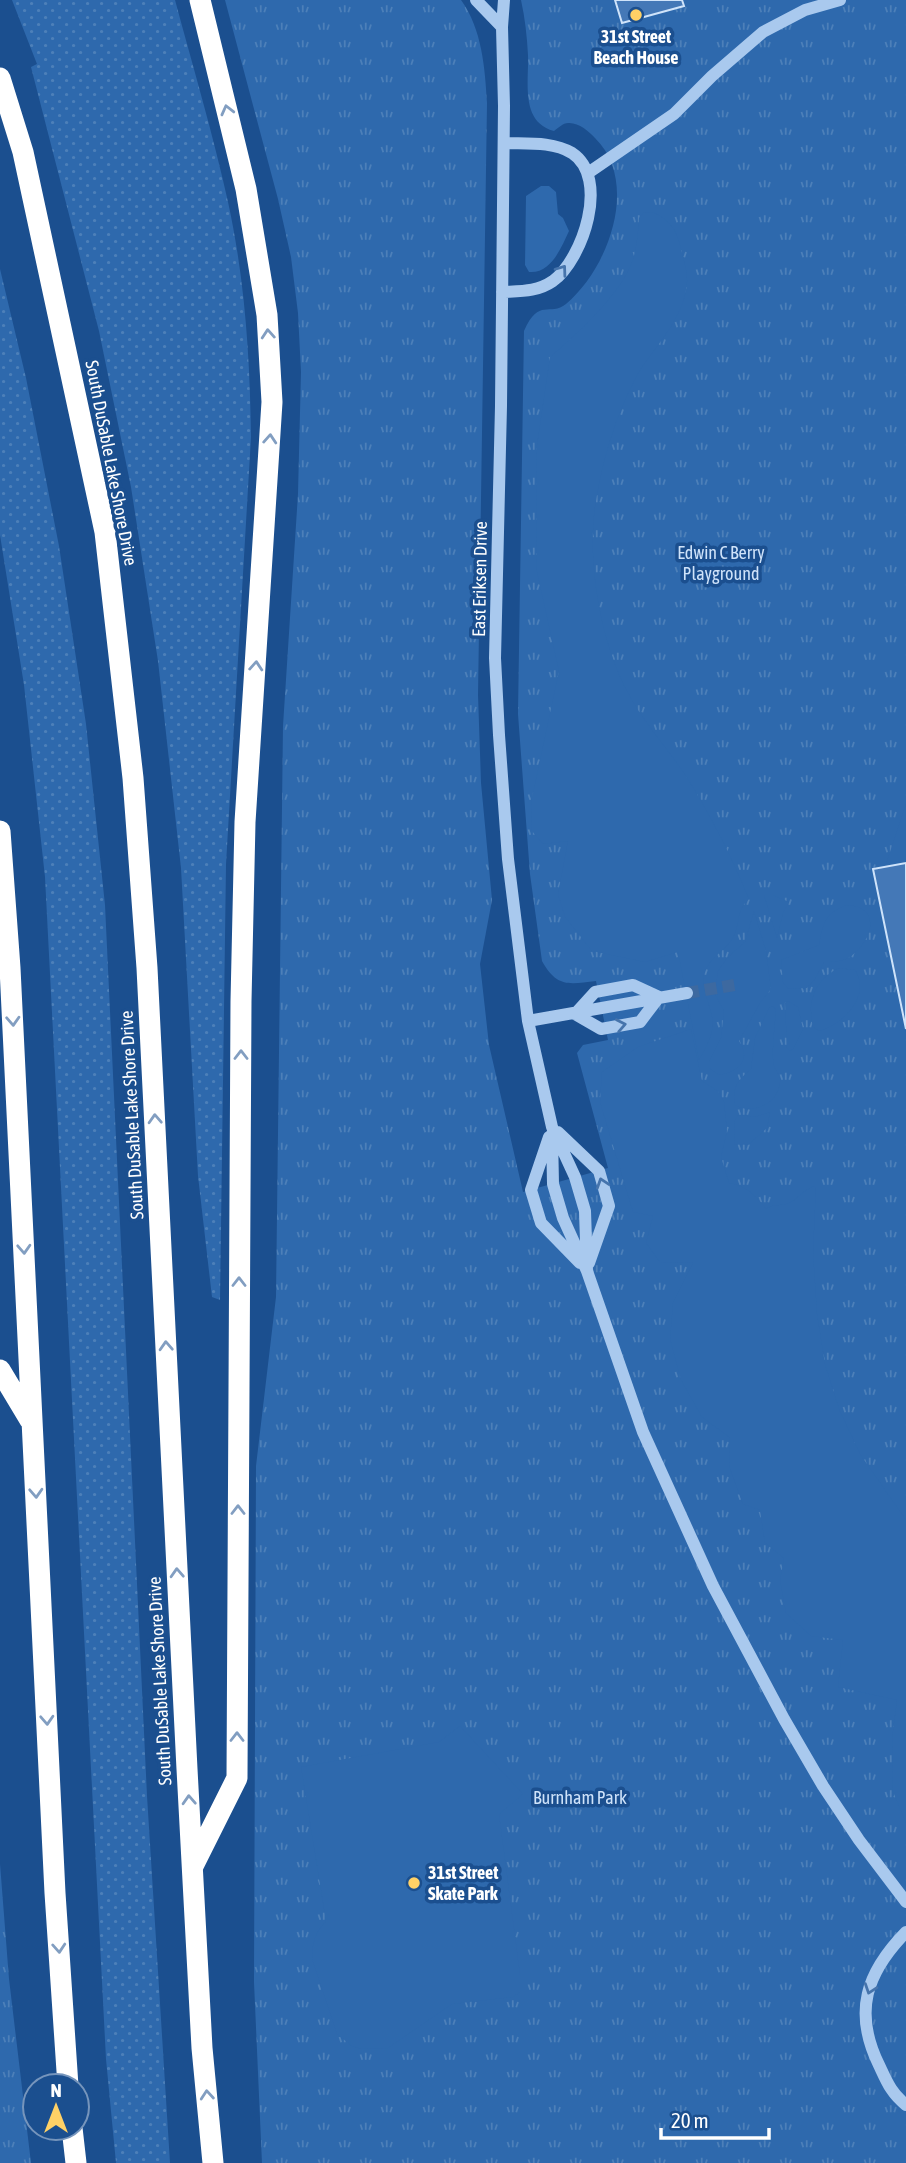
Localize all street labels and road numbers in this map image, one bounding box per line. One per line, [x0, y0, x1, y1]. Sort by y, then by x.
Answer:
street label: South DuSable Lake Shore Drive [81, 358, 142, 567]
street label: East Eriksen Drive [468, 521, 491, 637]
street label: South DuSable Lake Shore Drive [116, 1010, 147, 1220]
street label: South DuSable Lake Shore Drive [144, 1576, 175, 1786]

